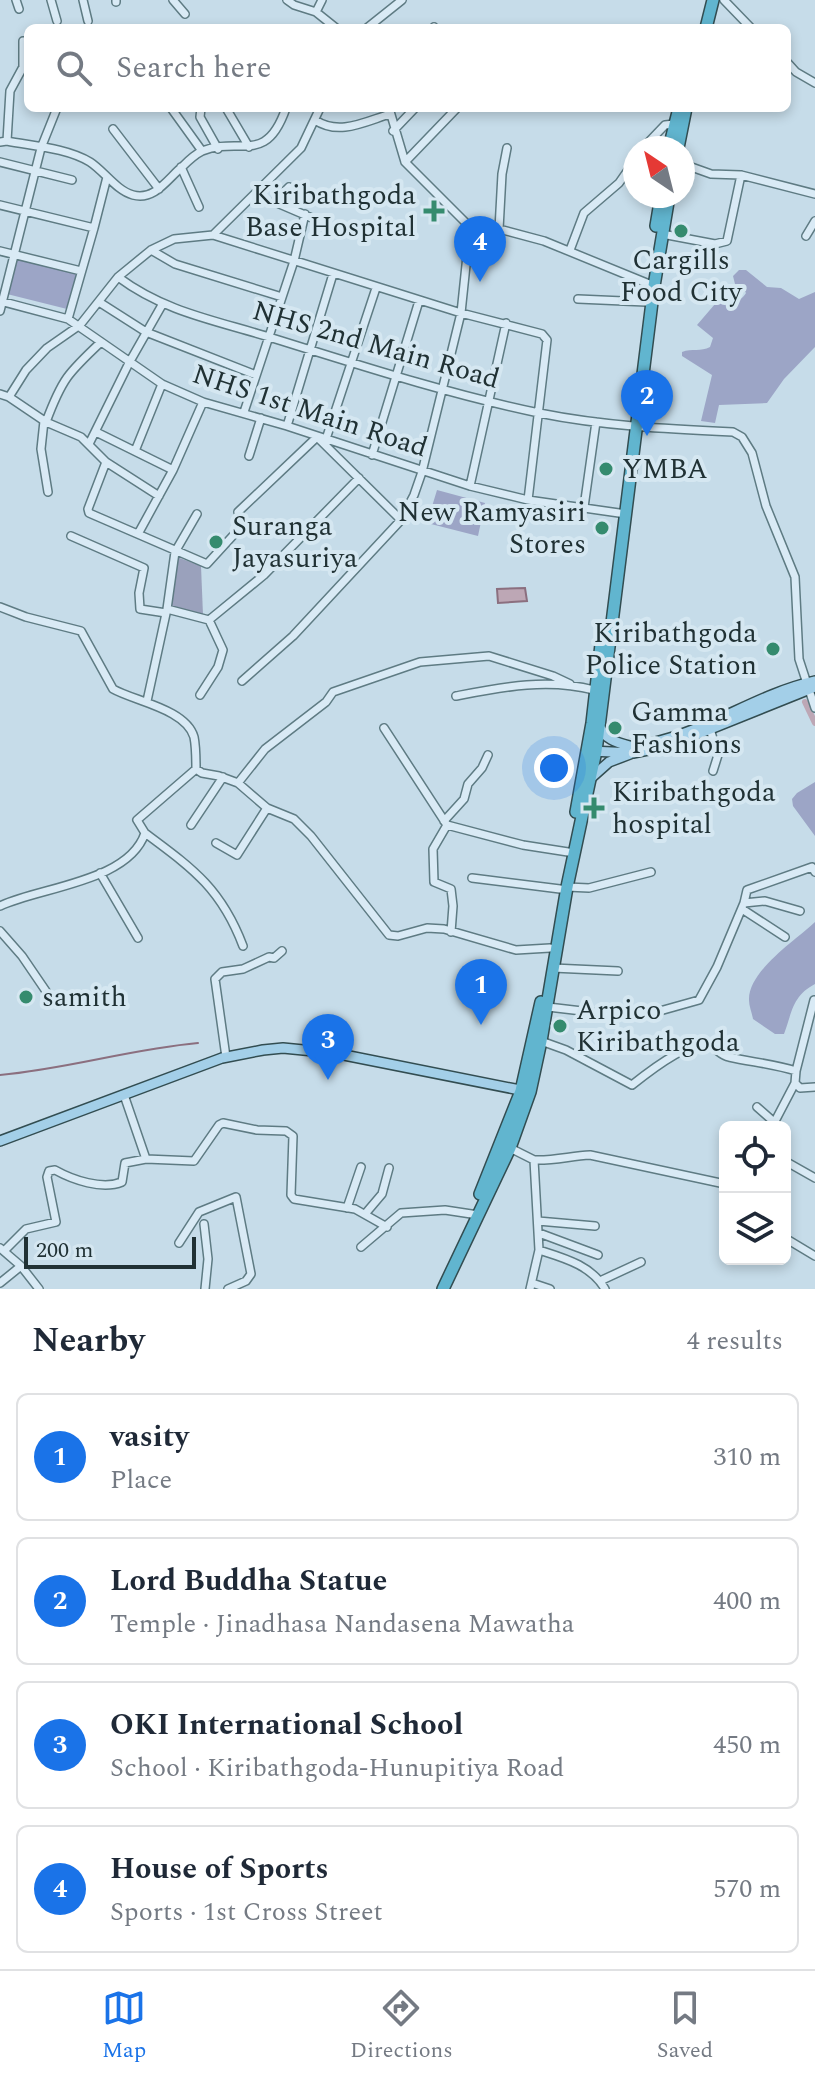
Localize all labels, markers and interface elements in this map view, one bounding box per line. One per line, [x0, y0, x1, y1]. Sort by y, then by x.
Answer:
search box [24, 24, 791, 112]
text: Search here [116, 45, 272, 91]
icon: search [52, 46, 96, 90]
north arrow [623, 136, 695, 208]
place label: Kiribathgoda Base Hospital [245, 174, 416, 249]
marker: Kiribathgoda Base Hospital [423, 200, 445, 222]
pin: 4 [454, 216, 506, 282]
marker: Cargills Food City [672, 222, 690, 240]
place label: Cargills Food City [620, 239, 744, 314]
street label: NHS 2nd Main Road [247, 289, 505, 401]
street label: NHS 1st Main Road [187, 353, 433, 469]
pin: 2 [621, 370, 673, 436]
place label: YMBA [622, 448, 708, 491]
marker: YMBA [597, 460, 615, 478]
place label: New Ramyasiri Stores [398, 491, 586, 566]
place label: Suranga Jayasuriya [232, 505, 358, 580]
marker: New Ramyasiri Stores [593, 519, 611, 537]
marker: Suranga Jayasuriya [207, 533, 225, 551]
place label: Kiribathgoda Police Station [585, 612, 757, 687]
marker: Kiribathgoda Police Station [764, 640, 782, 658]
place label: Gamma Fashions [631, 691, 742, 766]
marker: Gamma Fashions [606, 719, 624, 737]
your location [534, 748, 574, 788]
place label: Kiribathgoda hospital [612, 771, 776, 846]
marker: Kiribathgoda hospital [583, 797, 605, 819]
pin: 1 [455, 959, 507, 1025]
place label: samith [42, 976, 127, 1019]
marker: samith [17, 988, 35, 1006]
place label: Arpico Kiribathgoda [576, 989, 740, 1064]
pin: 3 [302, 1014, 354, 1080]
marker: Arpico Kiribathgoda [551, 1017, 569, 1035]
map controls [719, 1121, 791, 1265]
button: locate [719, 1121, 791, 1193]
button: layers [719, 1193, 791, 1265]
scale bar [24, 1233, 196, 1269]
text: 200 m [36, 1234, 93, 1267]
text: Nearby [32, 1315, 145, 1367]
text: 4 results [687, 1321, 783, 1361]
text: vasity [110, 1414, 189, 1460]
text: 1 [53, 1437, 67, 1477]
text: 310 m [713, 1437, 781, 1477]
text: Place [110, 1460, 172, 1500]
text: Lord Buddha Statue [110, 1558, 387, 1604]
text: 2 [53, 1581, 67, 1621]
text: 400 m [713, 1581, 781, 1621]
text: Temple · Jinadhasa Nandasena Mawatha [110, 1604, 575, 1644]
text: OKI International School [110, 1702, 463, 1748]
text: 3 [53, 1725, 67, 1765]
text: 450 m [713, 1725, 781, 1765]
text: School · Kiribathgoda-Hunupitiya Road [110, 1748, 564, 1788]
text: House of Sports [110, 1846, 329, 1892]
text: 4 [53, 1869, 67, 1909]
text: 570 m [713, 1869, 781, 1909]
text: Sports · 1st Cross Street [110, 1892, 383, 1932]
tab: Map [102, 1986, 146, 2067]
tab: Directions [350, 1986, 453, 2067]
tab: Saved [657, 1986, 713, 2067]

